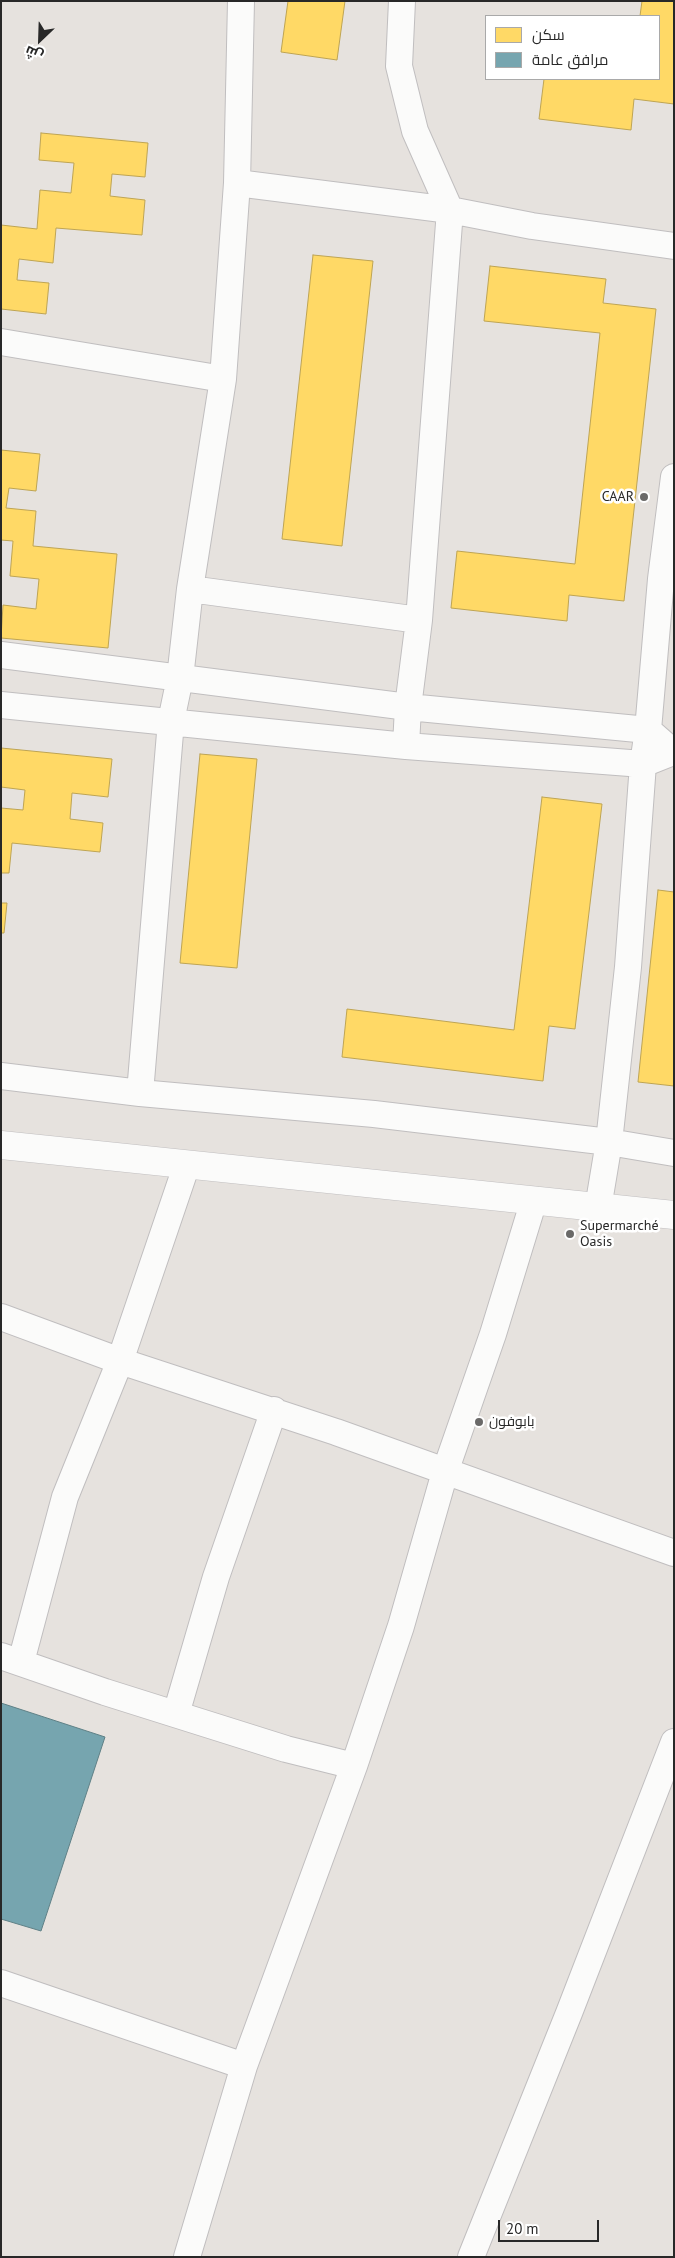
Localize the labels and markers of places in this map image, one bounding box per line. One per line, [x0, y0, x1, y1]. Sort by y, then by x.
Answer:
place label: CAAR [602, 489, 634, 505]
marker: CAAR [638, 491, 650, 503]
place label: Supermarché Oasis [580, 1218, 659, 1250]
marker: Supermarché Oasis [564, 1228, 576, 1240]
place label: بابوفون [489, 1414, 535, 1430]
marker: بابوفون [473, 1416, 485, 1428]

